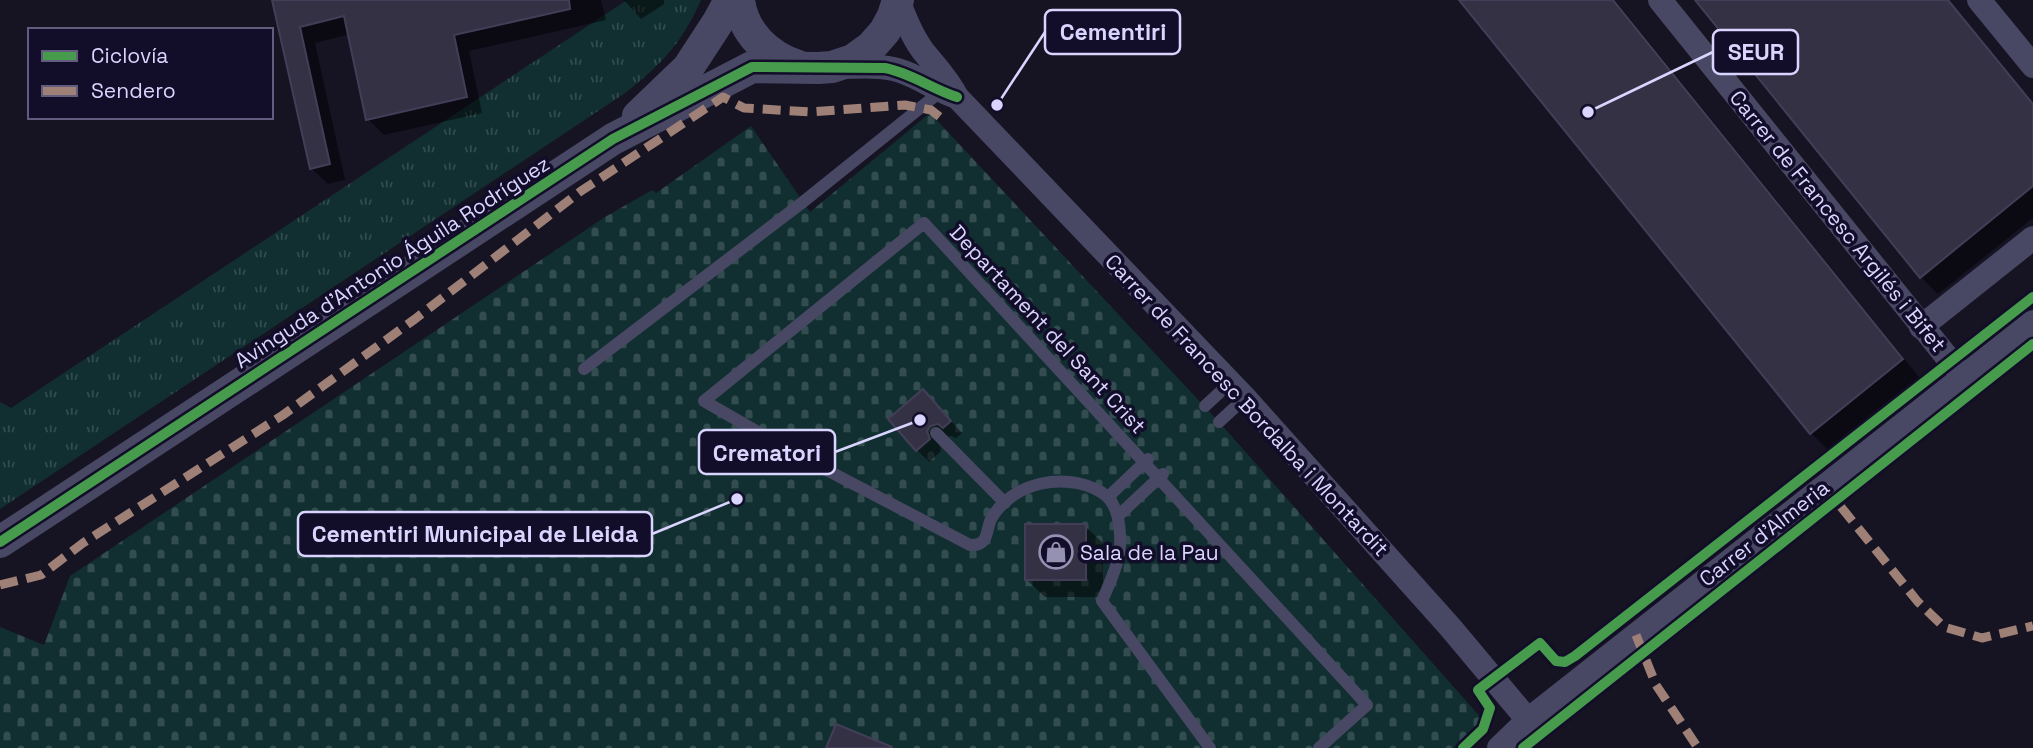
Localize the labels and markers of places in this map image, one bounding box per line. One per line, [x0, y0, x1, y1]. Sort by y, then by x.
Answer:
callout: Cementiri [1045, 10, 1180, 54]
callout: SEUR [1713, 30, 1798, 74]
callout: Crematori [699, 430, 835, 474]
callout: Cementiri Municipal de Lleida [298, 512, 652, 556]
shop icon: Sala de la Pau [1037, 533, 1075, 571]
place label: Sala de la Pau [1080, 539, 1219, 566]

